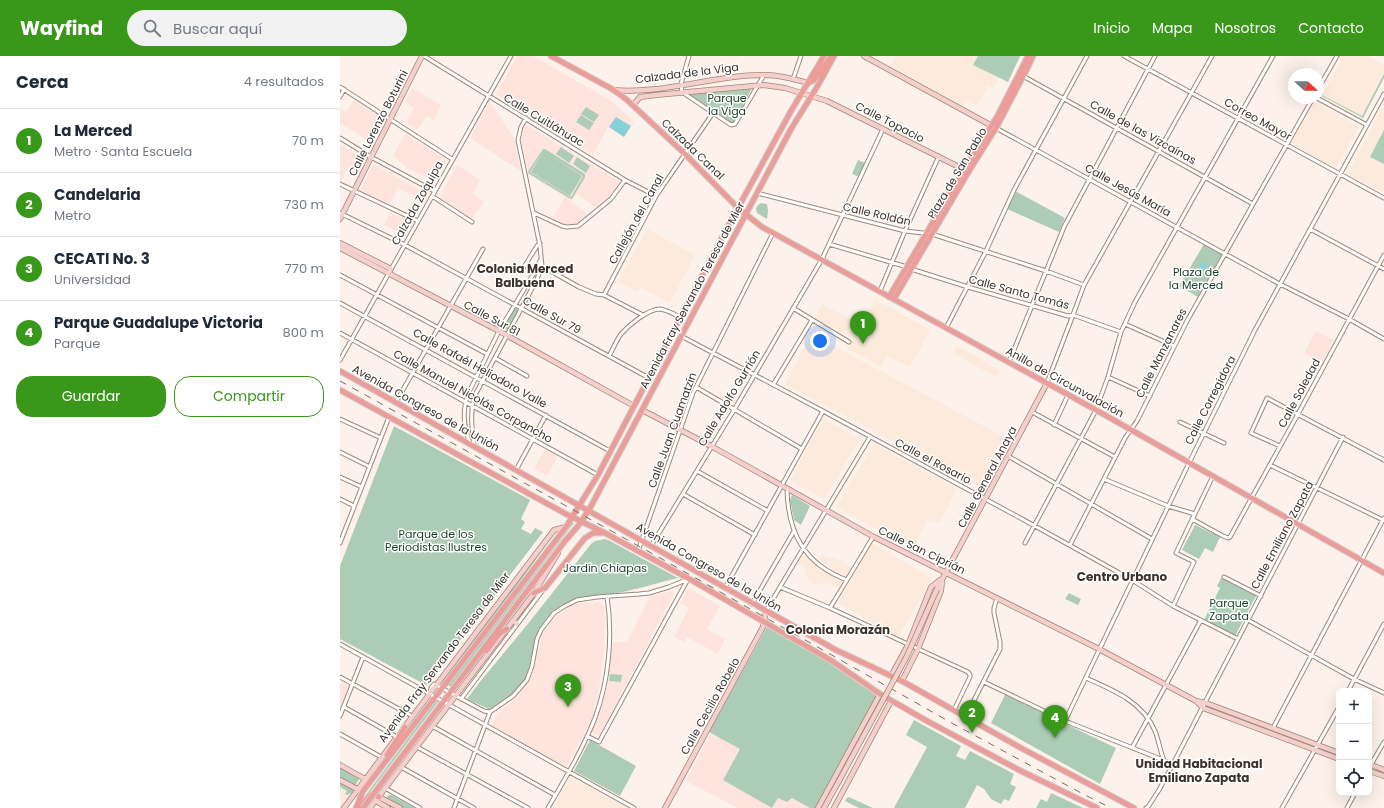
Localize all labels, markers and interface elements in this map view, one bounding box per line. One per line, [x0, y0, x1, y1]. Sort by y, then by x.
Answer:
search box [127, 10, 407, 46]
text: Wayfind [20, 15, 103, 42]
icon: search [141, 17, 163, 39]
text: Buscar aquí [173, 18, 262, 39]
text: Inicio [1093, 18, 1130, 38]
text: Mapa [1152, 18, 1193, 38]
text: Nosotros [1215, 18, 1276, 38]
text: Contacto [1298, 18, 1364, 38]
street label: Calzada de la Viga [634, 59, 740, 87]
street label: Calle Lorenzo Boturini [344, 67, 412, 179]
north arrow [1288, 68, 1324, 104]
text: Cerca [16, 70, 69, 94]
text: 4 resultados [244, 72, 324, 91]
street label: Calle Cuitláhuac [501, 90, 588, 151]
park label: Parque la Viga [707, 90, 747, 119]
street label: Correo Mayor [1221, 94, 1295, 144]
street label: Calle de las Vizcaínas [1087, 96, 1199, 168]
street label: Calle Topacio [853, 98, 927, 146]
street label: Calzada Canal [658, 115, 728, 183]
text: La Merced [54, 120, 132, 141]
street label: Plaza de San Pablo [923, 124, 991, 222]
text: 1 [27, 131, 31, 150]
text: 70 m [292, 131, 324, 150]
text: Metro · Santa Escuela [54, 142, 192, 161]
street label: Calzada Zoquipa [387, 158, 447, 248]
street label: Calle Jesús María [1082, 160, 1174, 220]
street label: Callejón del Canal [605, 171, 667, 267]
text: Candelaria [54, 184, 141, 205]
text: 2 [25, 195, 33, 214]
text: 730 m [284, 195, 324, 214]
street label: Calle Roldán [841, 198, 913, 230]
street label: Avenida Fray Servando Teresa de Mier [636, 199, 748, 391]
text: Metro [54, 206, 91, 225]
text: CECATI No. 3 [54, 248, 150, 269]
text: 3 [25, 259, 33, 278]
text: 770 m [285, 259, 324, 278]
district label: Colonia Merced Balbuena [477, 260, 573, 291]
park label: Plaza de la Merced [1169, 264, 1223, 293]
text: Universidad [54, 270, 131, 289]
street label: Calle Santo Tomás [967, 271, 1071, 313]
street label: Calle Sur 79 [520, 292, 584, 338]
street label: Calle Sur 81 [461, 296, 523, 340]
street label: Calle Manzanares [1131, 305, 1191, 401]
pin: 1 [850, 311, 876, 344]
text: Parque Guadalupe Victoria [54, 312, 263, 333]
text: 4 [25, 323, 33, 342]
text: 800 m [283, 323, 324, 342]
street label: Calle Rafaél Heliodoro Valle [410, 324, 550, 412]
your location [810, 331, 830, 351]
text: Parque [54, 334, 100, 353]
street label: Anillo de Circunvalación [1003, 343, 1127, 421]
street label: Calle Manuel Nicolás Corpancho [390, 345, 556, 447]
street label: Calle Adolfo Gurrión [694, 347, 764, 449]
street label: Calle Corregidora [1181, 353, 1239, 447]
street label: Calle Soledad [1274, 355, 1324, 431]
street label: Avenida Congreso de la Unión [349, 361, 503, 455]
street label: Calle Juan Cuamatzín [644, 370, 700, 490]
button: Guardar [16, 376, 166, 417]
button: Compartir [174, 376, 324, 417]
street label: Calle General Anaya [953, 423, 1021, 531]
street label: Calle el Rosario [892, 434, 974, 488]
street label: Calle Emiliano Zapata [1247, 478, 1317, 592]
street label: Avenida Congreso de la Unión [633, 519, 785, 615]
street label: Calle San Ciprián [876, 522, 968, 578]
park label: Parque de los Periodistas Ilustres [385, 526, 487, 555]
park label: Jardín Chiapas [563, 560, 647, 576]
street label: Avenida Fray Servando Teresa de Mier [375, 568, 513, 746]
district label: Centro Urbano [1077, 568, 1168, 585]
park label: Parque Zapata [1209, 595, 1249, 624]
district label: Colonia Morazán [786, 621, 890, 638]
street label: Calle Cecilio Robelo [677, 654, 743, 758]
pin: 3 [555, 674, 581, 707]
map controls [1336, 688, 1372, 796]
button: + [1336, 688, 1372, 724]
pin: 2 [959, 700, 985, 733]
pin: 4 [1042, 705, 1068, 738]
button: − [1336, 724, 1372, 760]
district label: Unidad Habitacional Emiliano Zapata [1136, 755, 1262, 786]
button: locate [1336, 760, 1372, 796]

